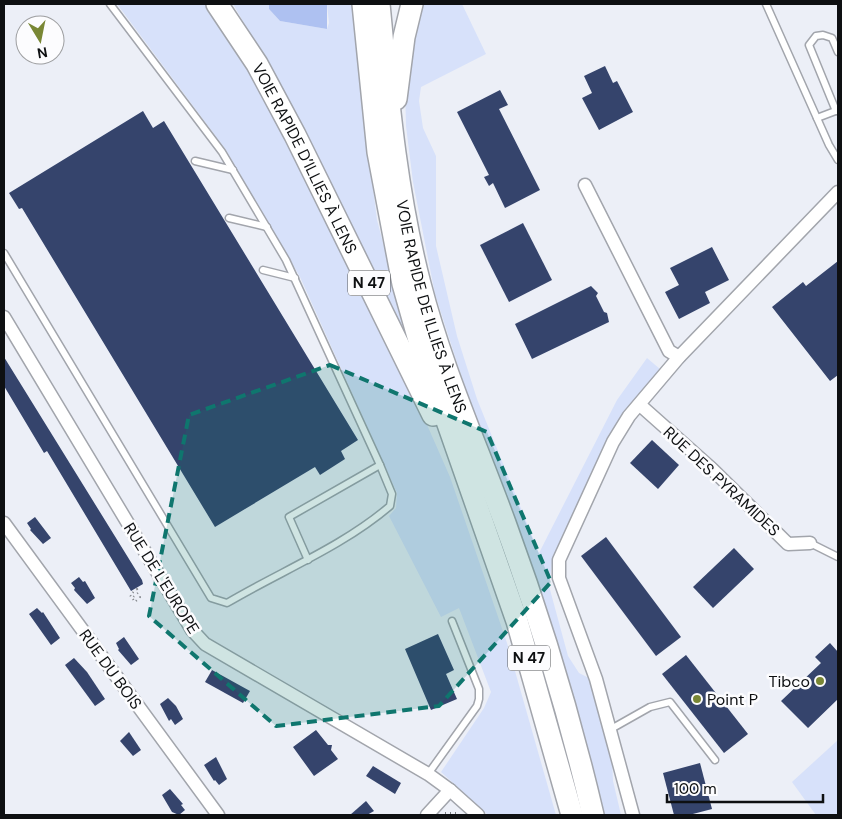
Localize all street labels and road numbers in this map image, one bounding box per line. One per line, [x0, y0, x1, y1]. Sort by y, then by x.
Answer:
street label: VOIE RAPIDE D’ILLIES À LENS [247, 59, 362, 257]
street label: VOIE RAPIDE DE ILLIES À LENS [391, 198, 472, 416]
road number: N 47 [348, 270, 390, 296]
street label: RUE DES PYRAMIDES [659, 422, 784, 541]
street label: RUE DE L'EUROPE [119, 519, 204, 638]
street label: RUE DU BOIS [74, 625, 147, 714]
road number: N 47 [508, 646, 550, 670]

